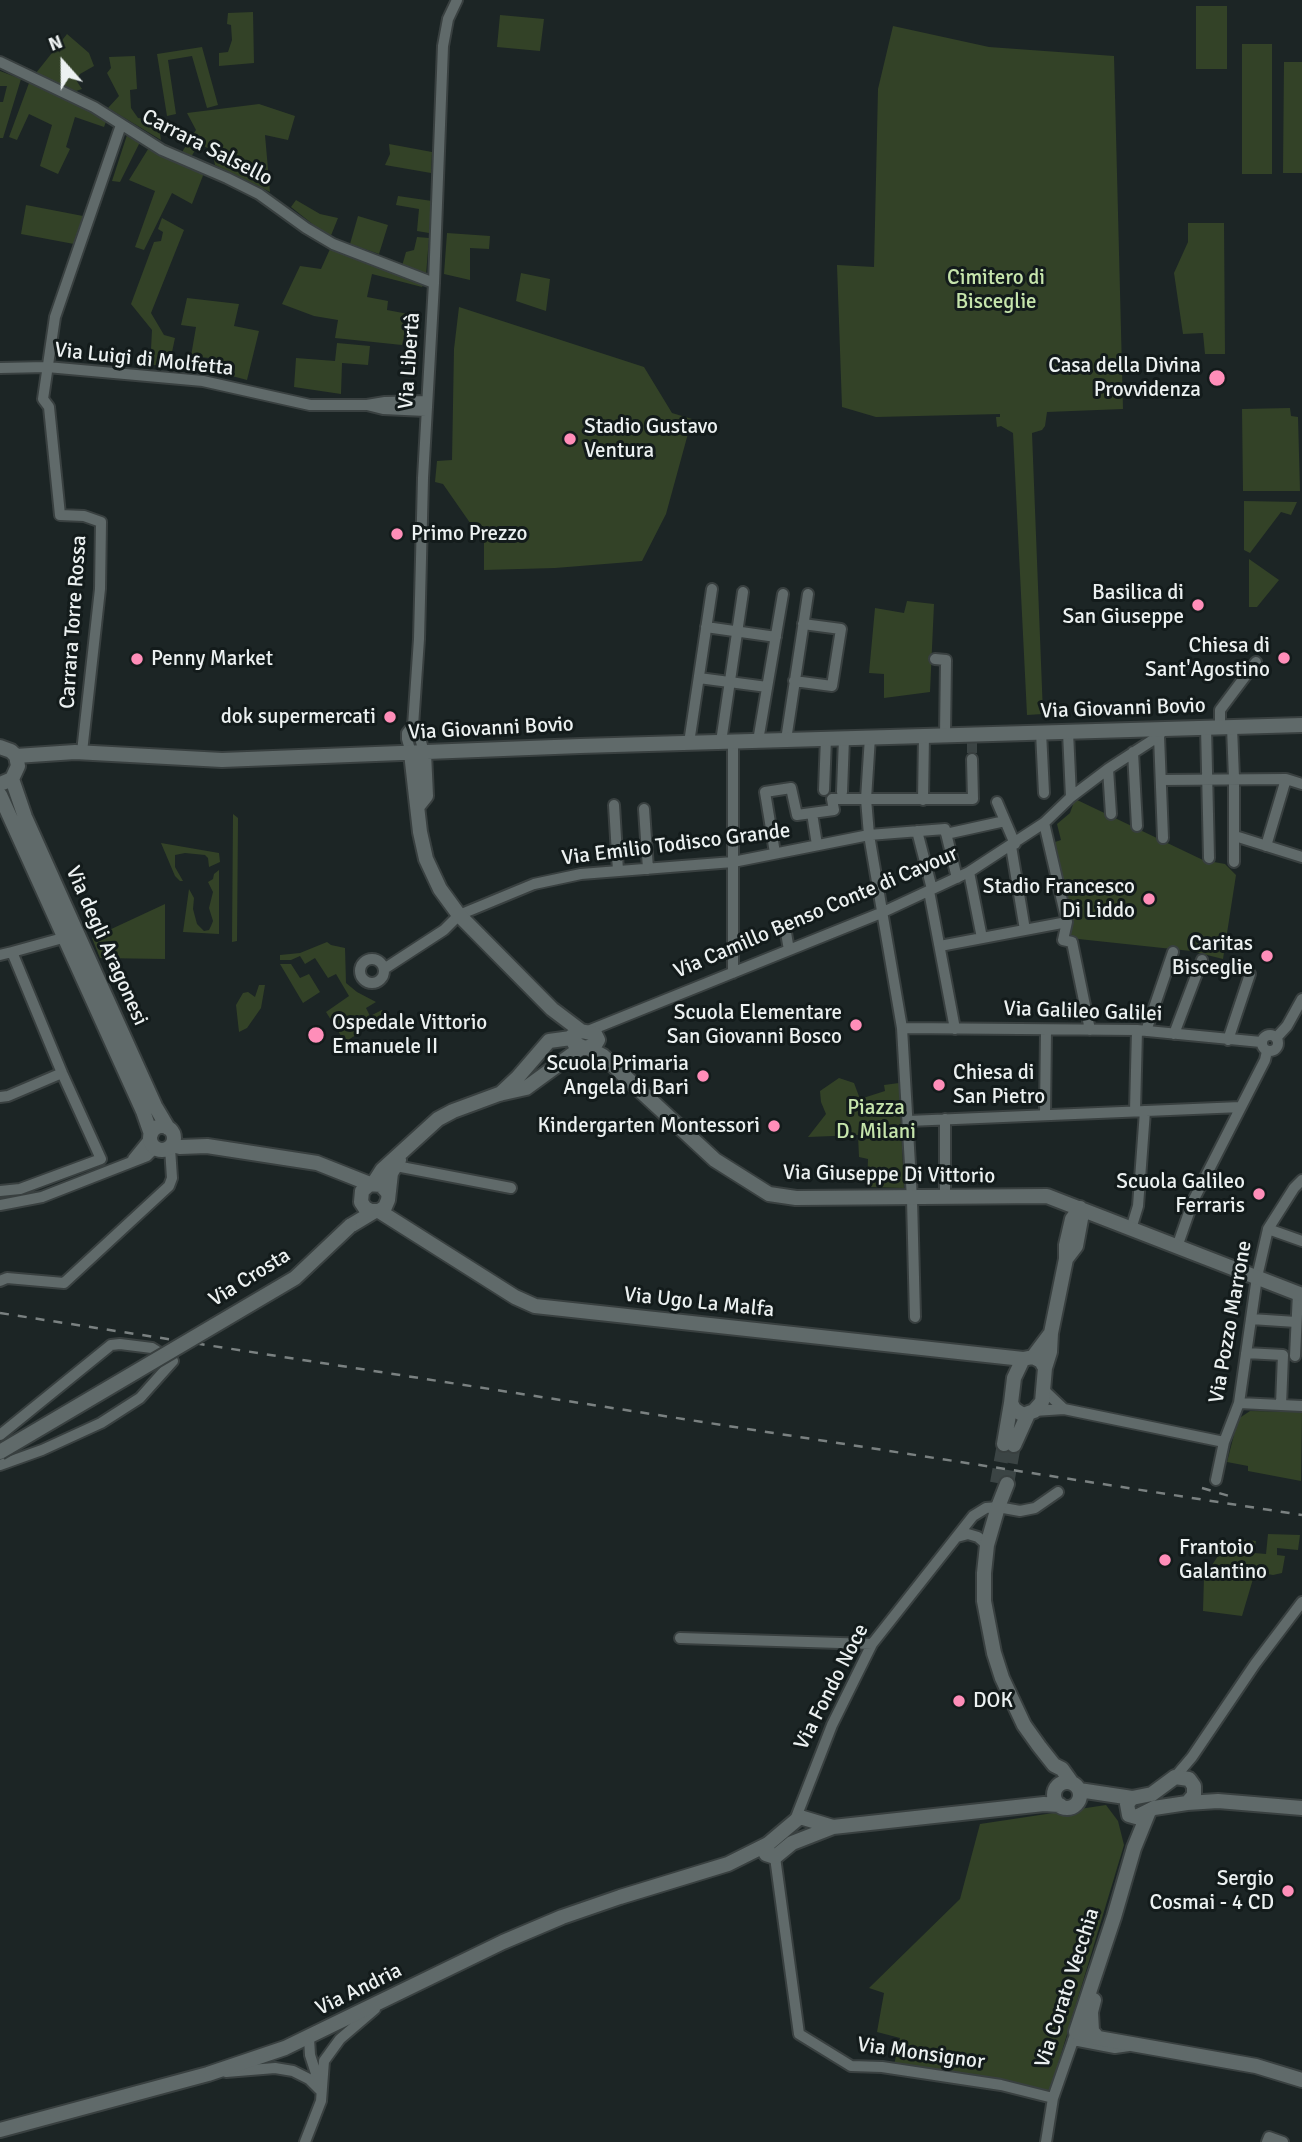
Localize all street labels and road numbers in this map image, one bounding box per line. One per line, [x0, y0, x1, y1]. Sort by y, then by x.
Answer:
street label: Carrara Salsello [138, 104, 276, 192]
street label: Via Libertà [394, 312, 426, 410]
street label: Via Luigi di Molfetta [53, 338, 235, 382]
street label: Carrara Torre Rossa [55, 534, 93, 710]
street label: Via Giovanni Bovio [1040, 694, 1206, 724]
street label: Via Giovanni Bovio [408, 712, 574, 746]
street label: Via Emilio Todisco Grande [560, 818, 792, 872]
street label: Via Camillo Benso Conte di Cavour [670, 842, 962, 984]
street label: Via degli Aragonesi [60, 862, 152, 1030]
street label: Via Galileo Galilei [1003, 997, 1163, 1027]
street label: Via Giuseppe Di Vittorio [783, 1161, 995, 1189]
street label: Via Pozzo Marrone [1204, 1239, 1258, 1405]
street label: Via Crosta [205, 1243, 295, 1313]
street label: Via Ugo La Malfa [623, 1283, 775, 1323]
street label: Via Fondo Noce [789, 1620, 875, 1754]
street label: Via Corato Vecchia [1030, 1905, 1106, 2071]
street label: Via Andria [312, 1958, 406, 2022]
street label: Via Monsignor [856, 2033, 986, 2075]

